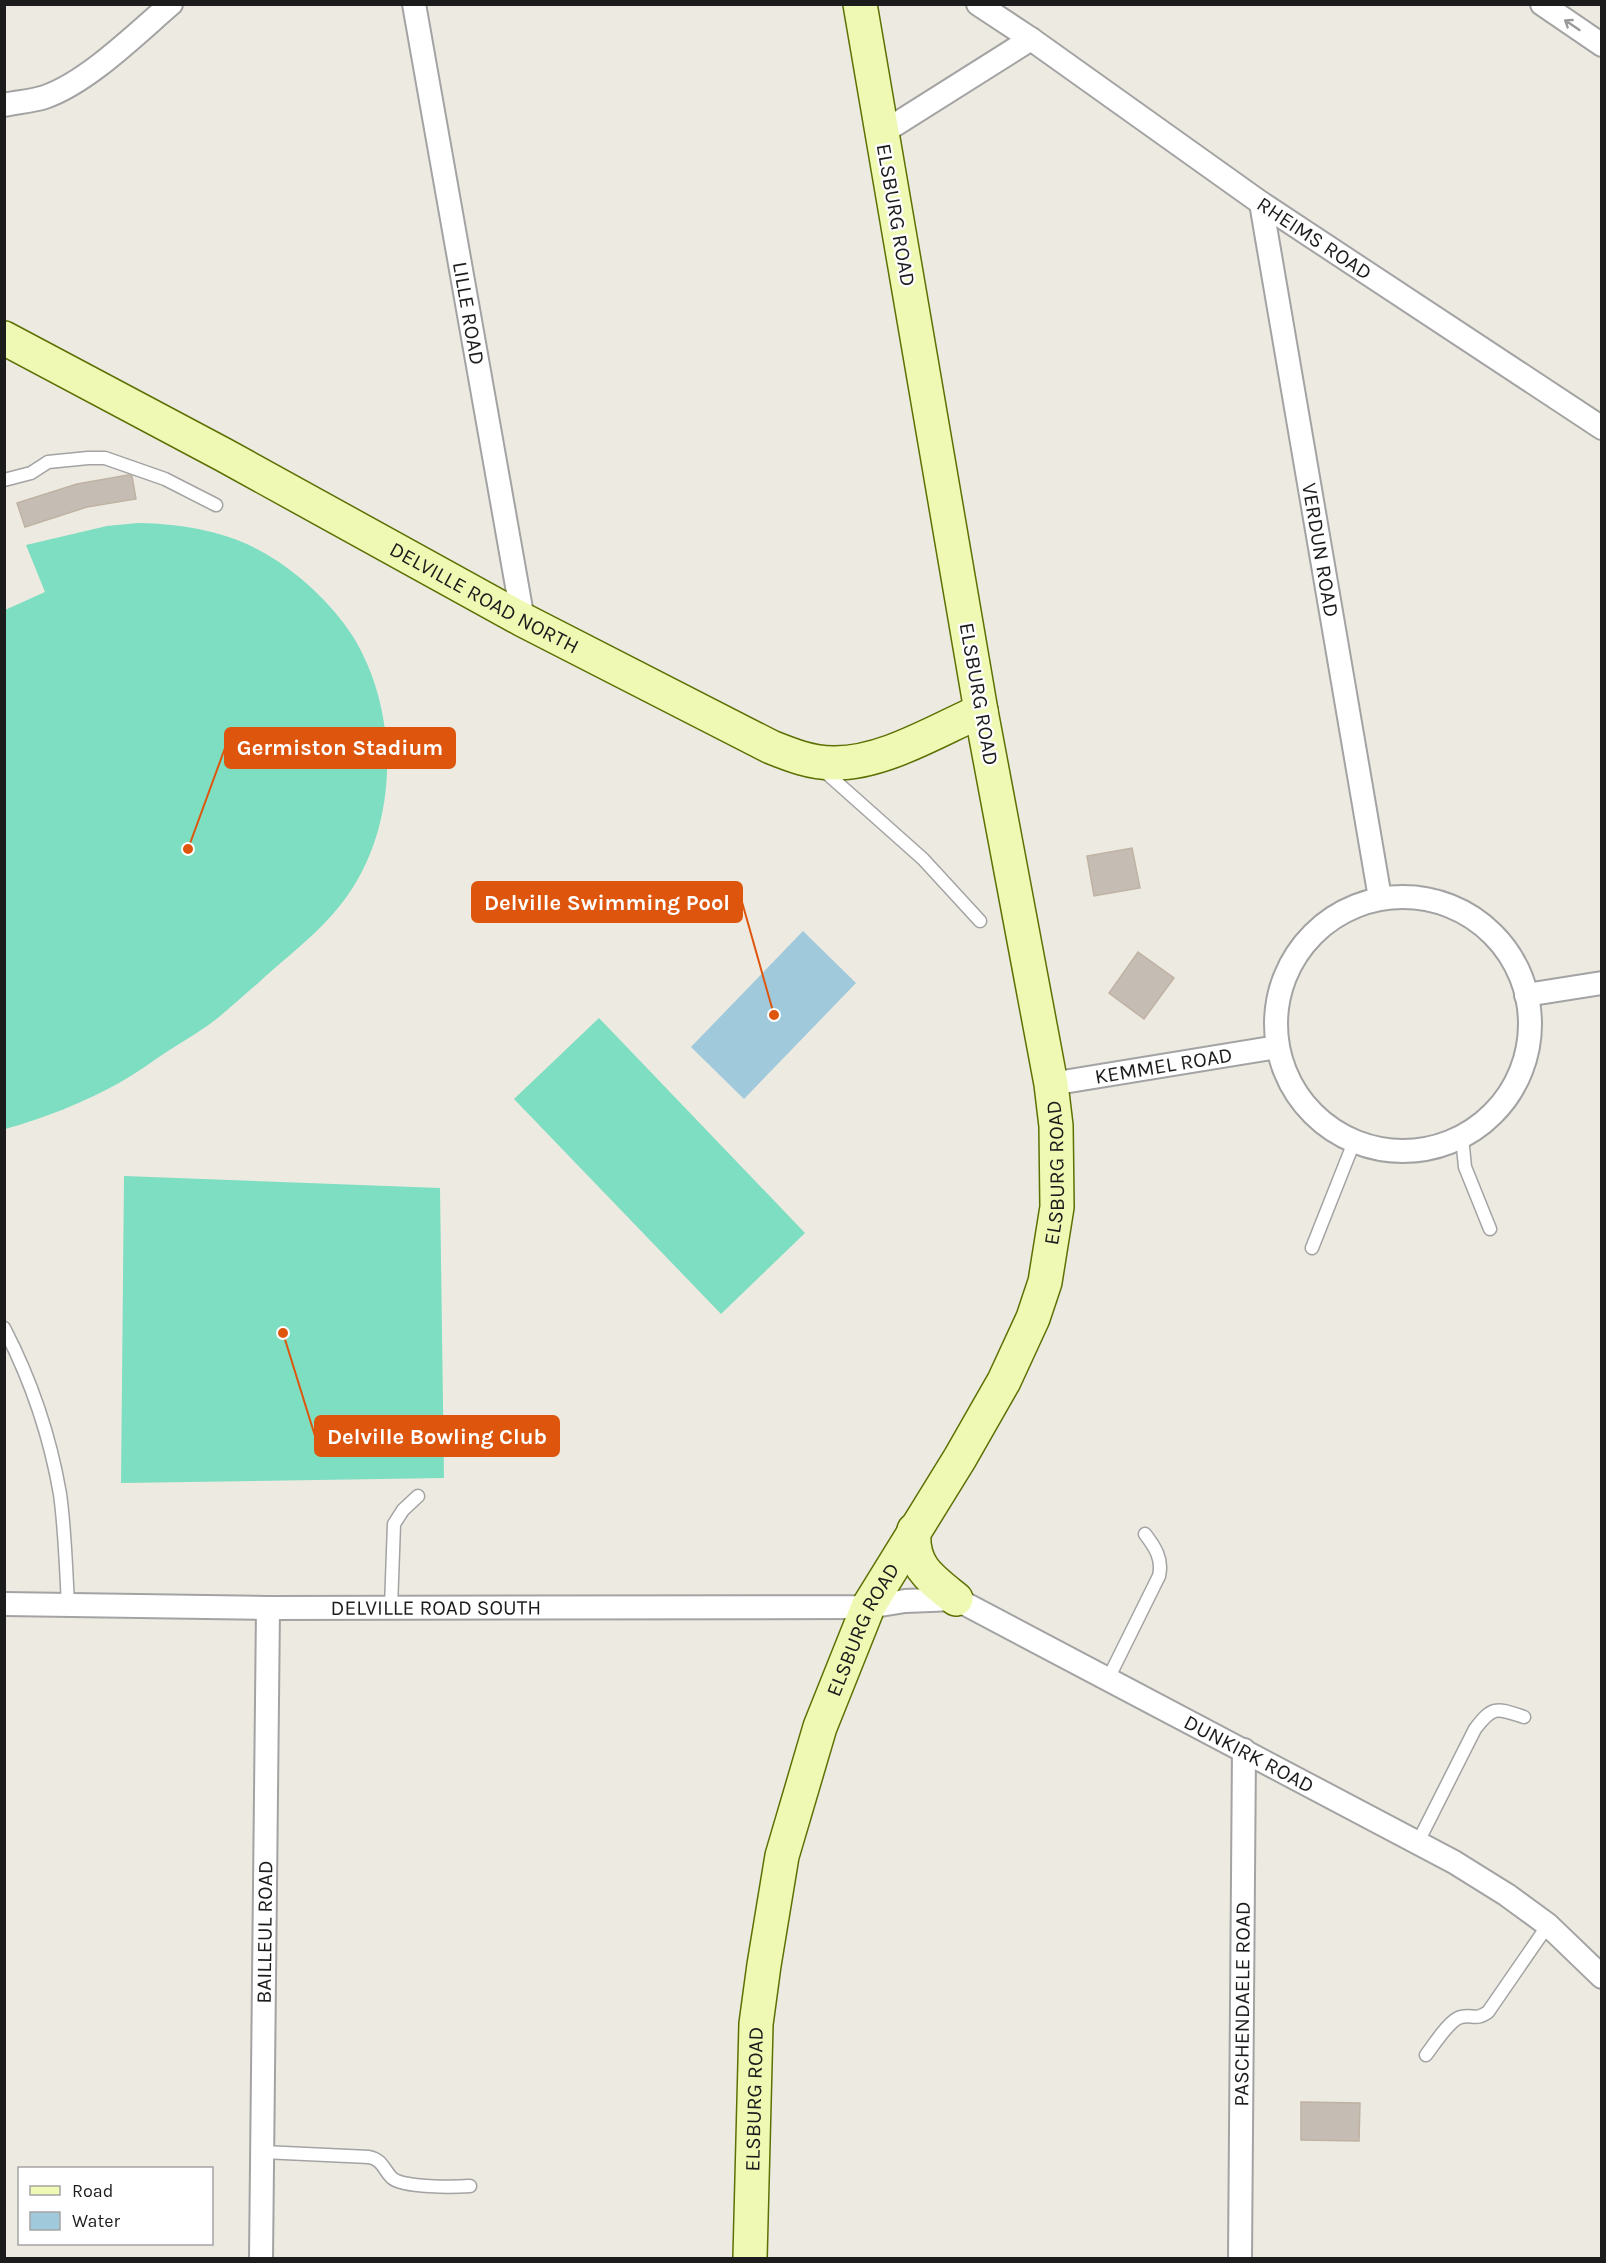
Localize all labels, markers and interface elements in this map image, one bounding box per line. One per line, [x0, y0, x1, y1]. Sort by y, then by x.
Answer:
one-way arrow [1564, 19, 1580, 31]
street label: ELSBURG ROAD [872, 142, 920, 288]
street label: RHEIMS ROAD [1253, 192, 1376, 285]
street label: LILLE ROAD [448, 260, 490, 367]
street label: VERDUN ROAD [1297, 481, 1344, 619]
street label: DELVILLE ROAD NORTH [385, 537, 583, 659]
street label: ELSBURG ROAD [955, 621, 1003, 767]
callout: Germiston Stadium [225, 728, 455, 768]
text: Germiston Stadium [237, 735, 443, 761]
callout: Delville Swimming Pool [472, 882, 742, 922]
text: Delville Swimming Pool [484, 890, 730, 916]
street label: KEMMEL ROAD [1093, 1042, 1234, 1089]
street label: ELSBURG ROAD [1039, 1099, 1069, 1247]
callout: Delville Bowling Club [315, 1416, 559, 1456]
text: Delville Bowling Club [327, 1424, 547, 1450]
street label: ELSBURG ROAD [821, 1558, 904, 1700]
street label: DELVILLE ROAD SOUTH [331, 1596, 541, 1620]
street label: DUNKIRK ROAD [1180, 1710, 1318, 1798]
street label: BAILLEUL ROAD [252, 1860, 277, 2004]
street label: PASCHENDAELE ROAD [1229, 1901, 1255, 2107]
street label: ELSBURG ROAD [740, 2026, 768, 2172]
legend [18, 2167, 213, 2245]
text: Road [72, 2180, 113, 2202]
text: Water [72, 2210, 120, 2232]

